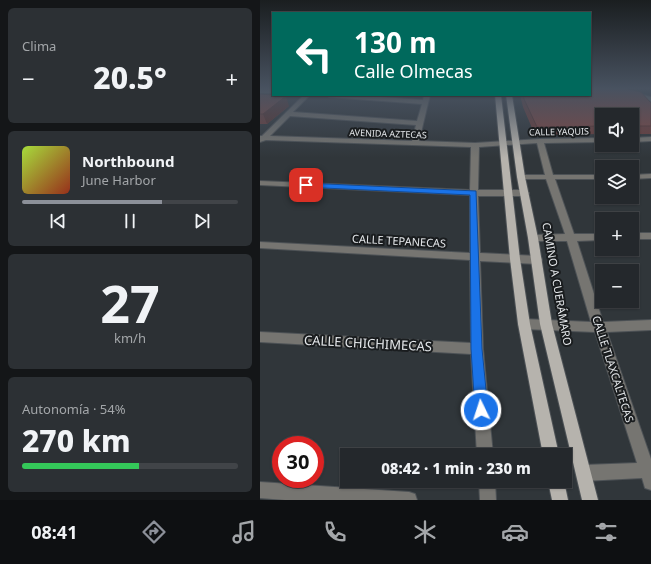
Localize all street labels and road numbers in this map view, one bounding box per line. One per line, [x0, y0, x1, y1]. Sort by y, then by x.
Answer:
street label: CALLE YAQUIS [529, 124, 589, 139]
street label: AVENIDA AZTECAS [349, 126, 427, 141]
street label: CAMINO A CUERÁMARO [539, 221, 576, 347]
street label: CALLE TEPANECAS [352, 231, 447, 250]
street label: CALLE TLAXCALTECAS [589, 314, 638, 424]
street label: CALLE CHICHIMECAS [304, 331, 432, 355]

